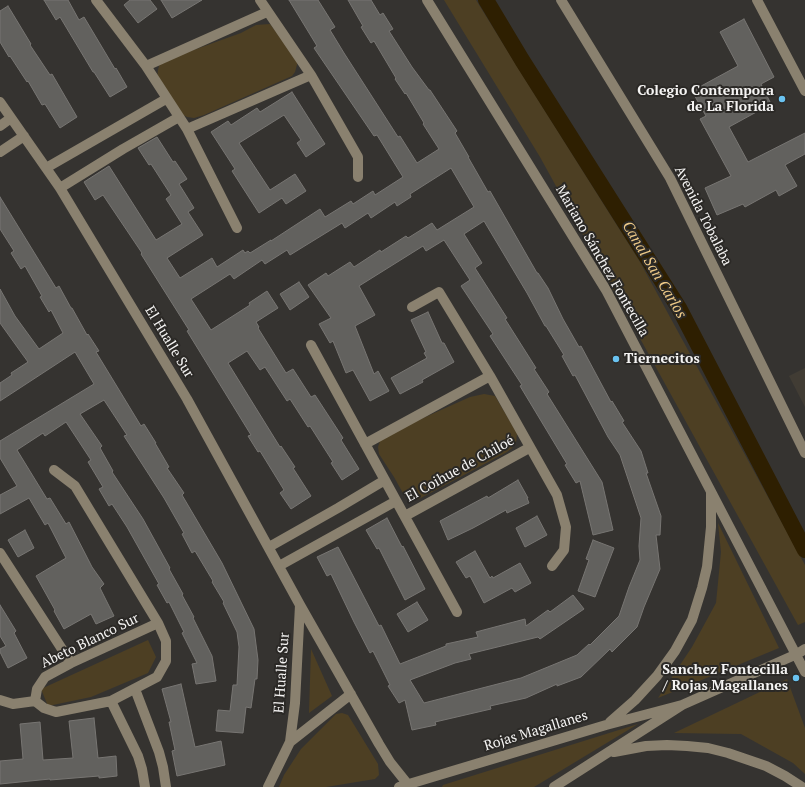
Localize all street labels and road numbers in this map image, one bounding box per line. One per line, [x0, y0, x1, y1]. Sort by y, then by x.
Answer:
street label: Avenida Tobalaba [671, 163, 735, 269]
street label: Mariano Sánchez Fontecilla [552, 182, 652, 340]
street label: El Hualle Sur [141, 303, 197, 381]
street label: El Coihue de Chiloé [403, 432, 517, 506]
street label: Abeto Blanco Sur [38, 610, 142, 672]
street label: El Hualle Sur [271, 632, 293, 714]
street label: Rojas Magallanes [482, 707, 590, 755]

